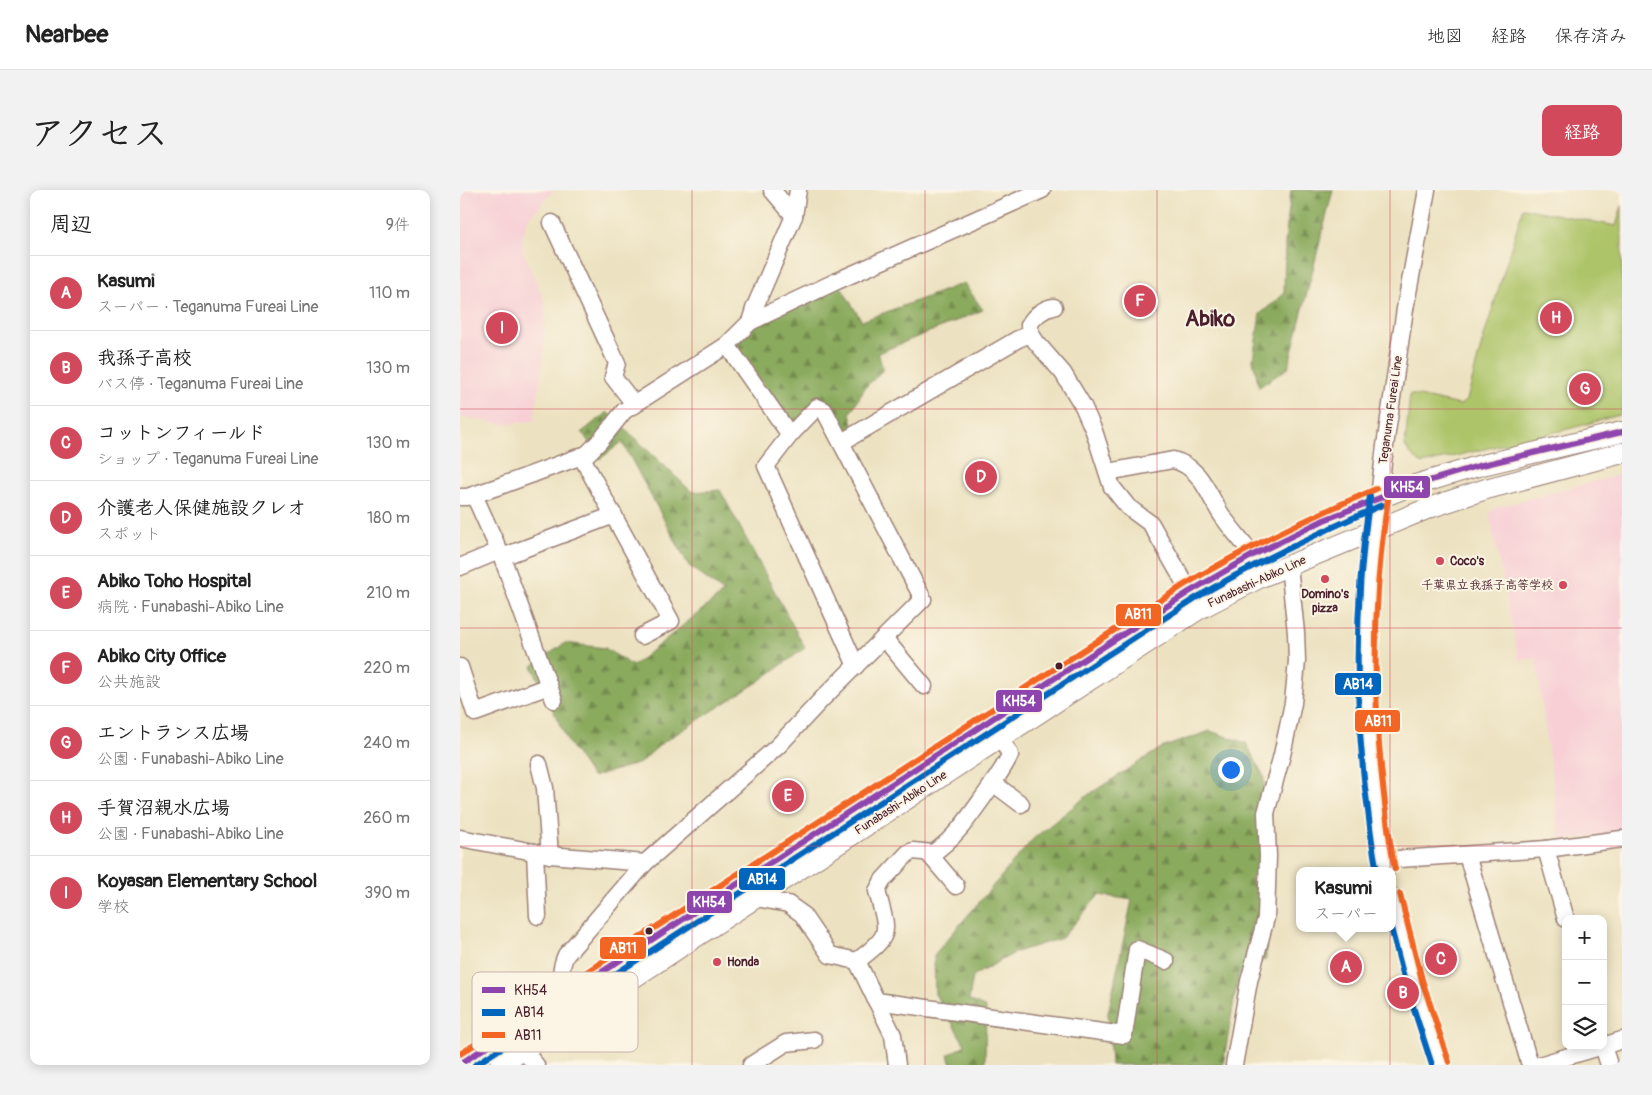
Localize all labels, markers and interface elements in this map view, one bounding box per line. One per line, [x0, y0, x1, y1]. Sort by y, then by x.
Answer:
text: Nearbee [25, 20, 108, 49]
text: 地図 [1427, 25, 1463, 48]
text: 経路 [1491, 25, 1527, 48]
text: 保存済み [1555, 25, 1627, 48]
button: 経路 [1542, 105, 1622, 156]
text: アクセス [30, 112, 168, 156]
text: 周辺 [50, 211, 92, 238]
text: 9件 [386, 215, 410, 235]
text: Kasumi [97, 269, 155, 293]
pin: F [1124, 282, 1156, 320]
text: A [61, 283, 71, 303]
text: 110 m [369, 283, 410, 303]
text: スーパー · Teganuma Fureai Line [97, 297, 318, 317]
pin: H [1540, 299, 1572, 337]
district label: Abiko [1185, 305, 1235, 333]
pin: I [486, 309, 518, 347]
text: 我孫子高校 [97, 346, 192, 370]
street label: Teganuma Fureai Line [1376, 355, 1406, 465]
text: B [61, 358, 71, 378]
text: 130 m [366, 358, 410, 378]
pin: G [1569, 370, 1601, 408]
text: バス停 · Teganuma Fureai Line [97, 374, 303, 394]
text: コットンフィールド [97, 421, 266, 445]
text: C [61, 433, 71, 453]
text: 130 m [366, 433, 410, 453]
text: ショップ · Teganuma Fureai Line [97, 449, 318, 469]
pin: D [965, 458, 997, 496]
line badge: KH54 [1383, 475, 1431, 499]
text: KH54 [1390, 479, 1424, 496]
text: 介護老人保健施設クレオ [97, 496, 306, 520]
text: D [61, 508, 71, 528]
text: 180 m [367, 508, 410, 528]
text: スポット [97, 524, 161, 544]
street label: Funabashi-Abiko Line [1205, 553, 1309, 611]
place label: Coco's [1450, 554, 1485, 569]
marker: Coco's [1434, 555, 1446, 567]
text: Abiko Toho Hospital [97, 569, 252, 593]
marker: Domino's pizza [1319, 573, 1331, 585]
place label: 千葉県立我孫子高等学校 [1421, 578, 1553, 593]
marker: 千葉県立我孫子高等学校 [1557, 579, 1569, 591]
text: E [62, 583, 70, 603]
text: 210 m [366, 583, 410, 603]
place label: Domino's pizza [1301, 587, 1349, 616]
text: 病院 · Funabashi-Abiko Line [97, 597, 284, 617]
line badge: AB11 [1115, 603, 1162, 627]
text: AB11 [1124, 606, 1152, 623]
text: Abiko City Office [97, 644, 226, 668]
text: F [61, 658, 71, 678]
text: 220 m [364, 658, 410, 678]
unlabelled marker [1054, 661, 1064, 671]
text: 公共施設 [97, 672, 161, 692]
line badge: AB14 [1334, 672, 1382, 696]
text: AB14 [1343, 676, 1374, 693]
line badge: KH54 [995, 689, 1043, 713]
text: KH54 [1002, 693, 1036, 710]
line badge: AB11 [1354, 709, 1401, 733]
text: AB11 [1364, 713, 1392, 730]
text: エントランス広場 [97, 721, 249, 745]
text: G [61, 733, 71, 753]
text: 240 m [363, 733, 410, 753]
text: 公園 · Funabashi-Abiko Line [97, 749, 284, 769]
your location [1218, 757, 1244, 783]
street label: Funabashi-Abiko Line [852, 768, 950, 838]
pin: E [772, 777, 804, 815]
text: 手賀沼親水広場 [97, 796, 230, 820]
text: H [61, 808, 71, 828]
text: 260 m [363, 808, 410, 828]
text: 公園 · Funabashi-Abiko Line [97, 824, 284, 844]
line badge: AB14 [738, 867, 786, 891]
popup [1296, 867, 1396, 932]
text: Koyasan Elementary School [97, 869, 317, 893]
text: AB14 [747, 871, 778, 888]
text: Kasumi [1314, 876, 1372, 900]
text: I [64, 883, 68, 903]
text: 390 m [364, 883, 410, 903]
line badge: KH54 [686, 890, 733, 914]
text: KH54 [692, 894, 726, 911]
text: 学校 [97, 897, 129, 917]
text: スーパー [1314, 904, 1378, 924]
map controls [1562, 915, 1607, 1050]
button: + [1562, 915, 1607, 960]
unlabelled marker [644, 926, 654, 936]
line badge: AB11 [599, 936, 647, 960]
text: AB11 [609, 940, 637, 957]
pin: C [1425, 940, 1457, 978]
pin: A [1330, 948, 1362, 986]
place label: Honda [727, 955, 760, 970]
marker: Honda [711, 956, 723, 968]
button: − [1562, 960, 1607, 1005]
legend [472, 972, 638, 1052]
pin: B [1387, 974, 1419, 1012]
text: KH54 [514, 982, 547, 999]
text: AB14 [514, 1004, 544, 1021]
button: layers [1562, 1005, 1607, 1050]
text: AB11 [514, 1027, 542, 1044]

